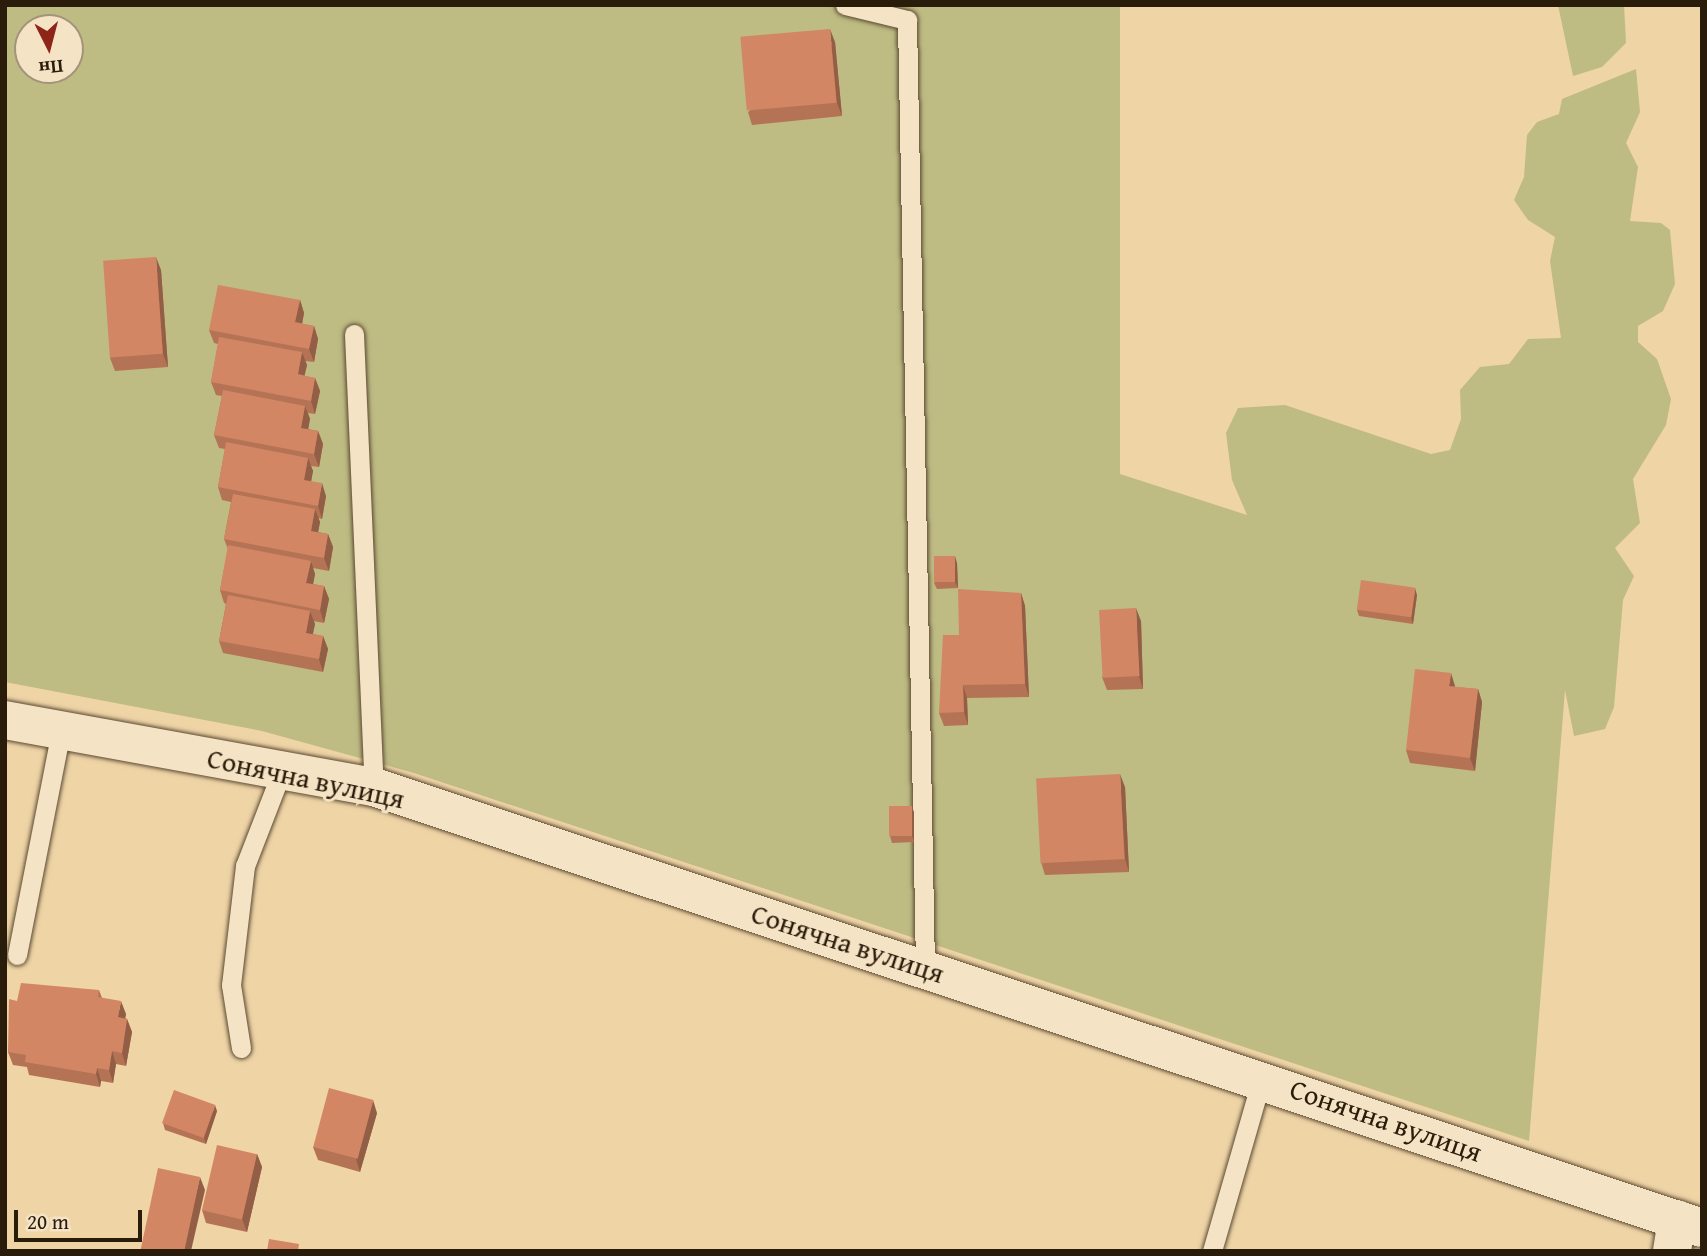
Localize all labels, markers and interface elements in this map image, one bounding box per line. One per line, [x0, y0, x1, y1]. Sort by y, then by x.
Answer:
north arrow [14, 14, 84, 84]
text: Пн [37, 53, 65, 83]
street label: Сонячна вулиця [204, 741, 408, 815]
street label: Сонячна вулиця [747, 896, 949, 990]
street label: Сонячна вулиця [1286, 1071, 1486, 1169]
scale bar [18, 1196, 145, 1240]
text: 20 m [27, 1206, 69, 1237]

